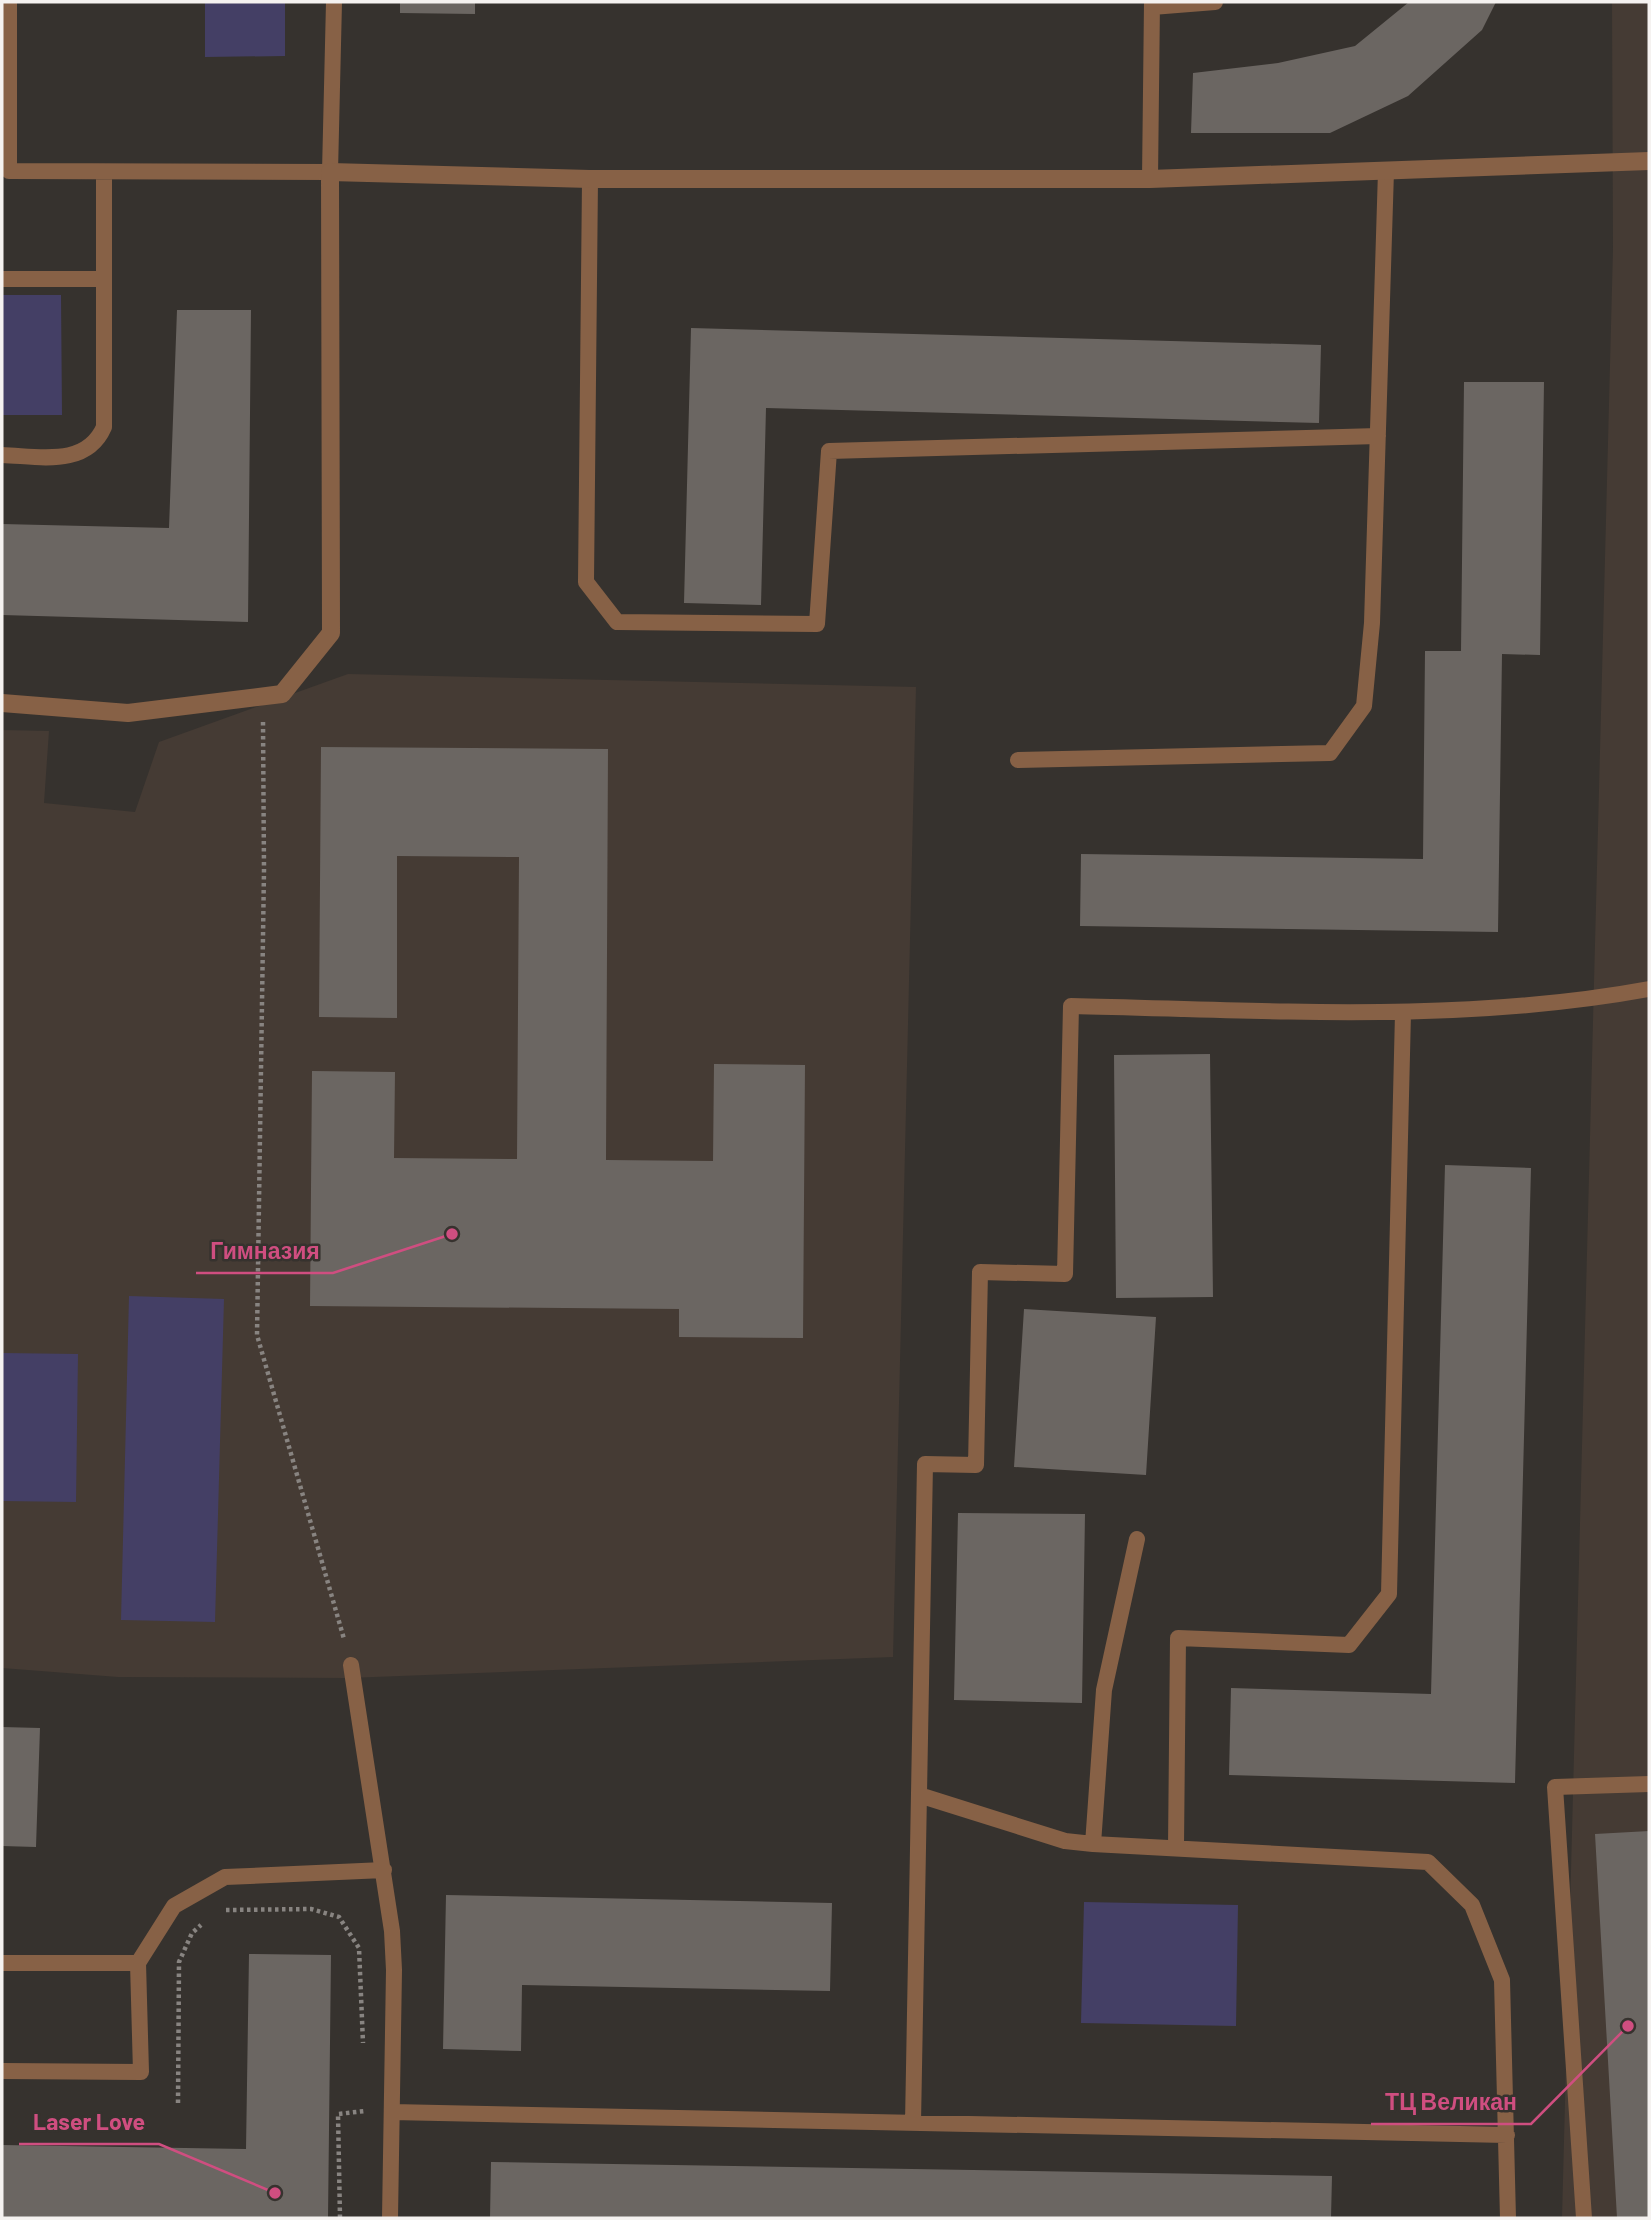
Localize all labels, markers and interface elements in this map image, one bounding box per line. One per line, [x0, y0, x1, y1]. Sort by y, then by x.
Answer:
callout: Гимназия [196, 1229, 333, 1273]
text: Гимназия [210, 1236, 320, 1264]
callout: ТЦ Великан [1371, 2080, 1531, 2124]
text: ТЦ Великан [1385, 2087, 1517, 2115]
callout: Laser Love [19, 2100, 159, 2144]
text: Laser Love [33, 2107, 145, 2135]

